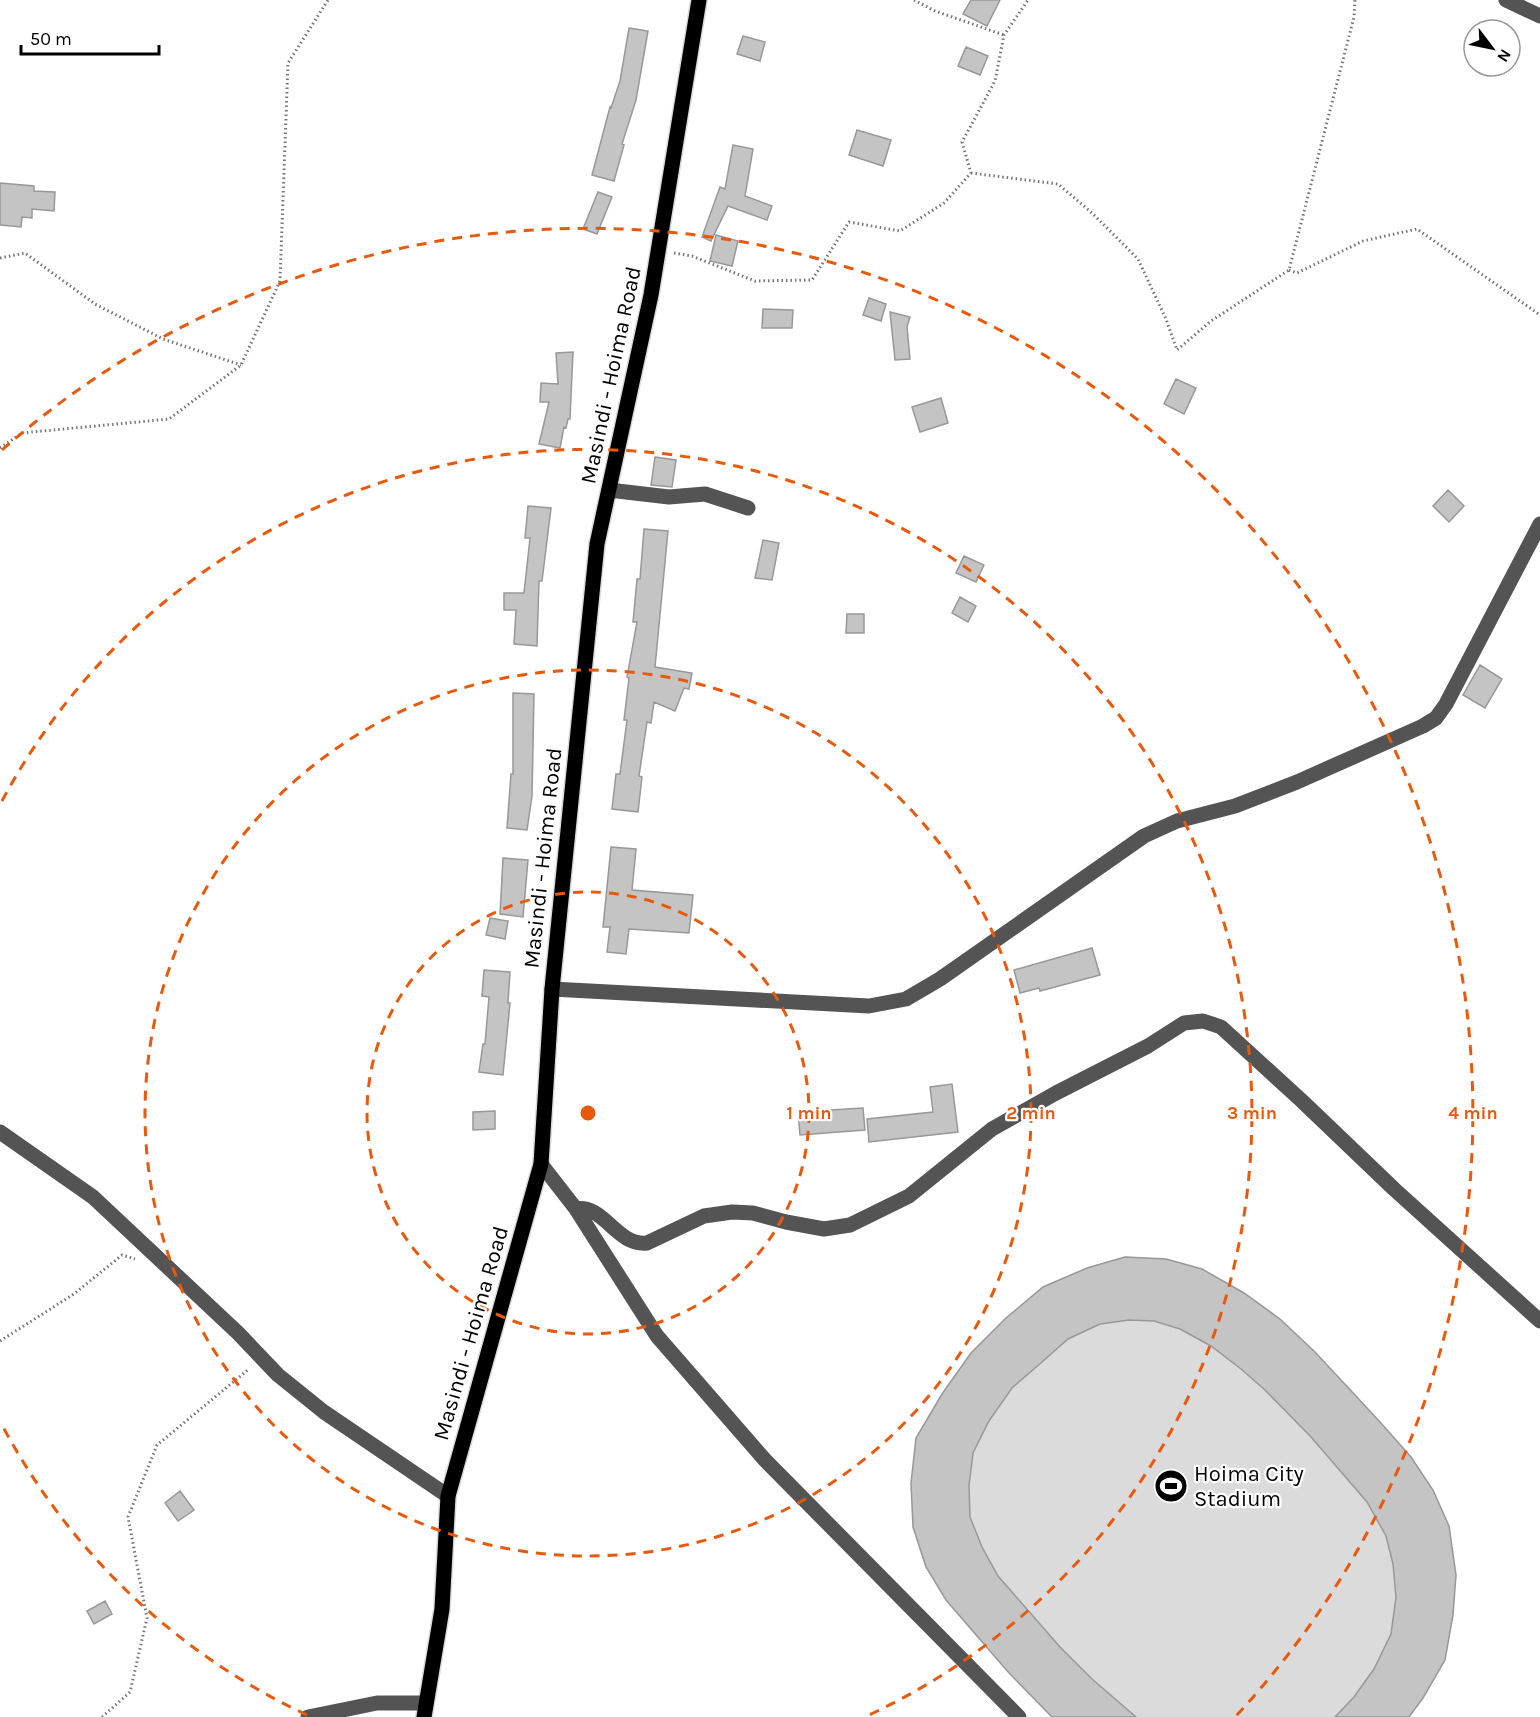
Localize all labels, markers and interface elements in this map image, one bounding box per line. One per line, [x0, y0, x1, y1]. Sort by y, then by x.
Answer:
scale bar [21, 18, 159, 56]
north arrow [1462, 18, 1522, 78]
text: 50 m [30, 28, 72, 50]
text: N [1493, 46, 1515, 66]
street label: Masindi - Hoima Road [575, 264, 647, 486]
street label: Masindi - Hoima Road [518, 747, 568, 970]
text: 1 min [786, 1102, 832, 1124]
text: 2 min [1006, 1102, 1056, 1124]
text: 3 min [1227, 1102, 1277, 1124]
text: 4 min [1448, 1102, 1498, 1124]
centre of rings [578, 1103, 598, 1123]
street label: Masindi - Hoima Road [428, 1223, 514, 1443]
place label: Hoima City Stadium [1194, 1461, 1304, 1512]
sports icon: Hoima City Stadium [1153, 1468, 1189, 1504]

